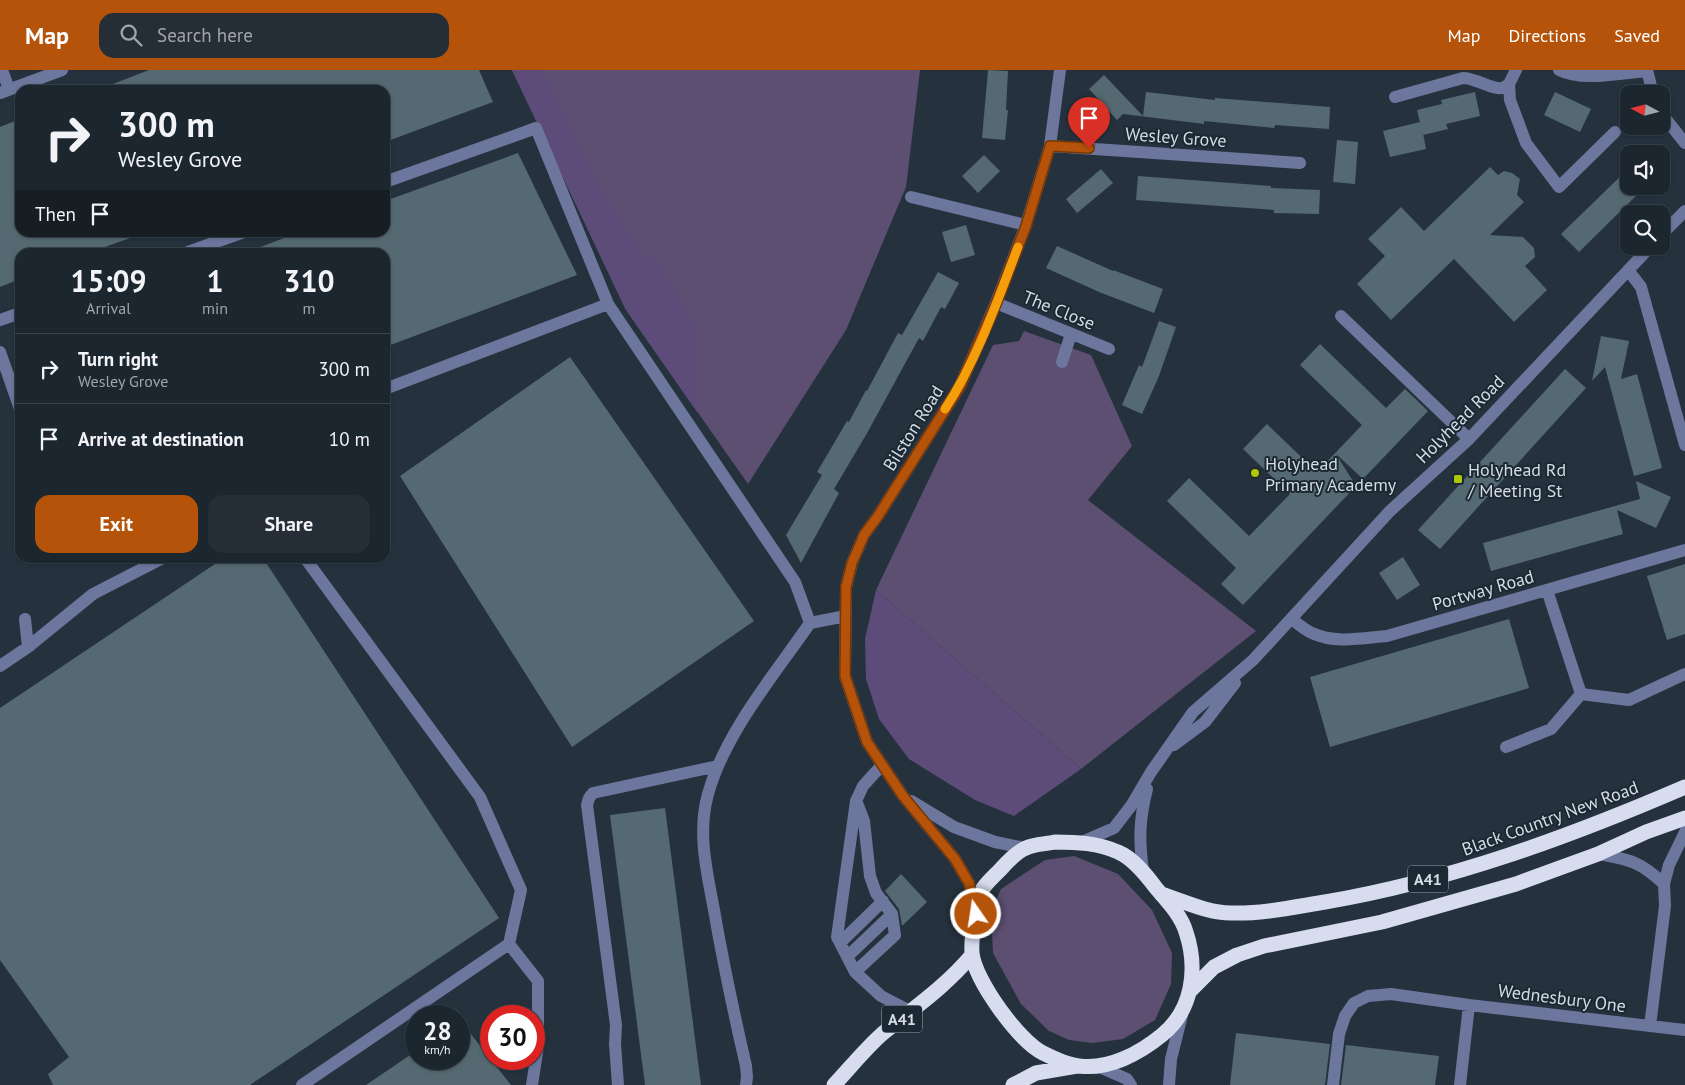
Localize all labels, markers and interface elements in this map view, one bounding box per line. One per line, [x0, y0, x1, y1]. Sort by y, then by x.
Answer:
search box [99, 13, 449, 58]
text: Map [25, 20, 69, 51]
icon: search [117, 21, 145, 49]
text: Search here [157, 23, 253, 47]
text: Map [1448, 24, 1480, 47]
text: Directions [1508, 24, 1586, 47]
text: Saved [1614, 24, 1660, 47]
north arrow [1620, 85, 1670, 135]
map controls [1620, 85, 1670, 255]
pin [1068, 97, 1110, 148]
text: 300 m [118, 101, 215, 147]
icon: arrive [1075, 104, 1103, 132]
icon: right [35, 105, 100, 170]
street label: Wesley Grove [1125, 122, 1227, 152]
text: Wesley Grove [118, 145, 242, 173]
button: sound [1620, 145, 1670, 195]
icon: arrive [86, 200, 114, 228]
text: Then [35, 202, 76, 226]
button: search [1620, 205, 1670, 255]
text: 15:09 [70, 261, 147, 300]
text: 1 [207, 261, 224, 300]
text: 310 [283, 261, 335, 300]
street label: The Close [1020, 285, 1098, 335]
text: Arrival [86, 298, 131, 318]
text: min [202, 298, 228, 318]
text: m [303, 298, 316, 318]
text: Turn right [78, 347, 158, 371]
icon: right [35, 355, 63, 383]
text: 300 m [318, 357, 370, 381]
street label: Holyhead Road [1411, 370, 1509, 468]
text: Wesley Grove [78, 371, 168, 391]
street label: Bilston Road [878, 381, 948, 475]
icon: arrive [35, 425, 63, 453]
text: Arrive at destination [78, 427, 244, 451]
text: 10 m [329, 427, 370, 451]
place label: Holyhead Primary Academy [1265, 452, 1397, 496]
place label: Holyhead Rd / Meeting St [1467, 458, 1566, 502]
marker: Holyhead Primary Academy [1249, 467, 1261, 479]
marker: Holyhead Rd / Meeting St [1452, 473, 1464, 485]
button: Exit [35, 495, 198, 553]
button: Share [208, 495, 370, 553]
street label: Portway Road [1430, 565, 1536, 615]
street label: Black Country New Road [1459, 775, 1641, 861]
road number: A41 [1408, 866, 1448, 892]
position arrow [949, 887, 1001, 939]
street label: Wednesbury One [1497, 979, 1627, 1017]
speed limit sign: 30 [480, 1005, 545, 1070]
road number: A41 [882, 1006, 922, 1032]
text: 28 [423, 1015, 452, 1047]
text: km/h [424, 1042, 451, 1057]

